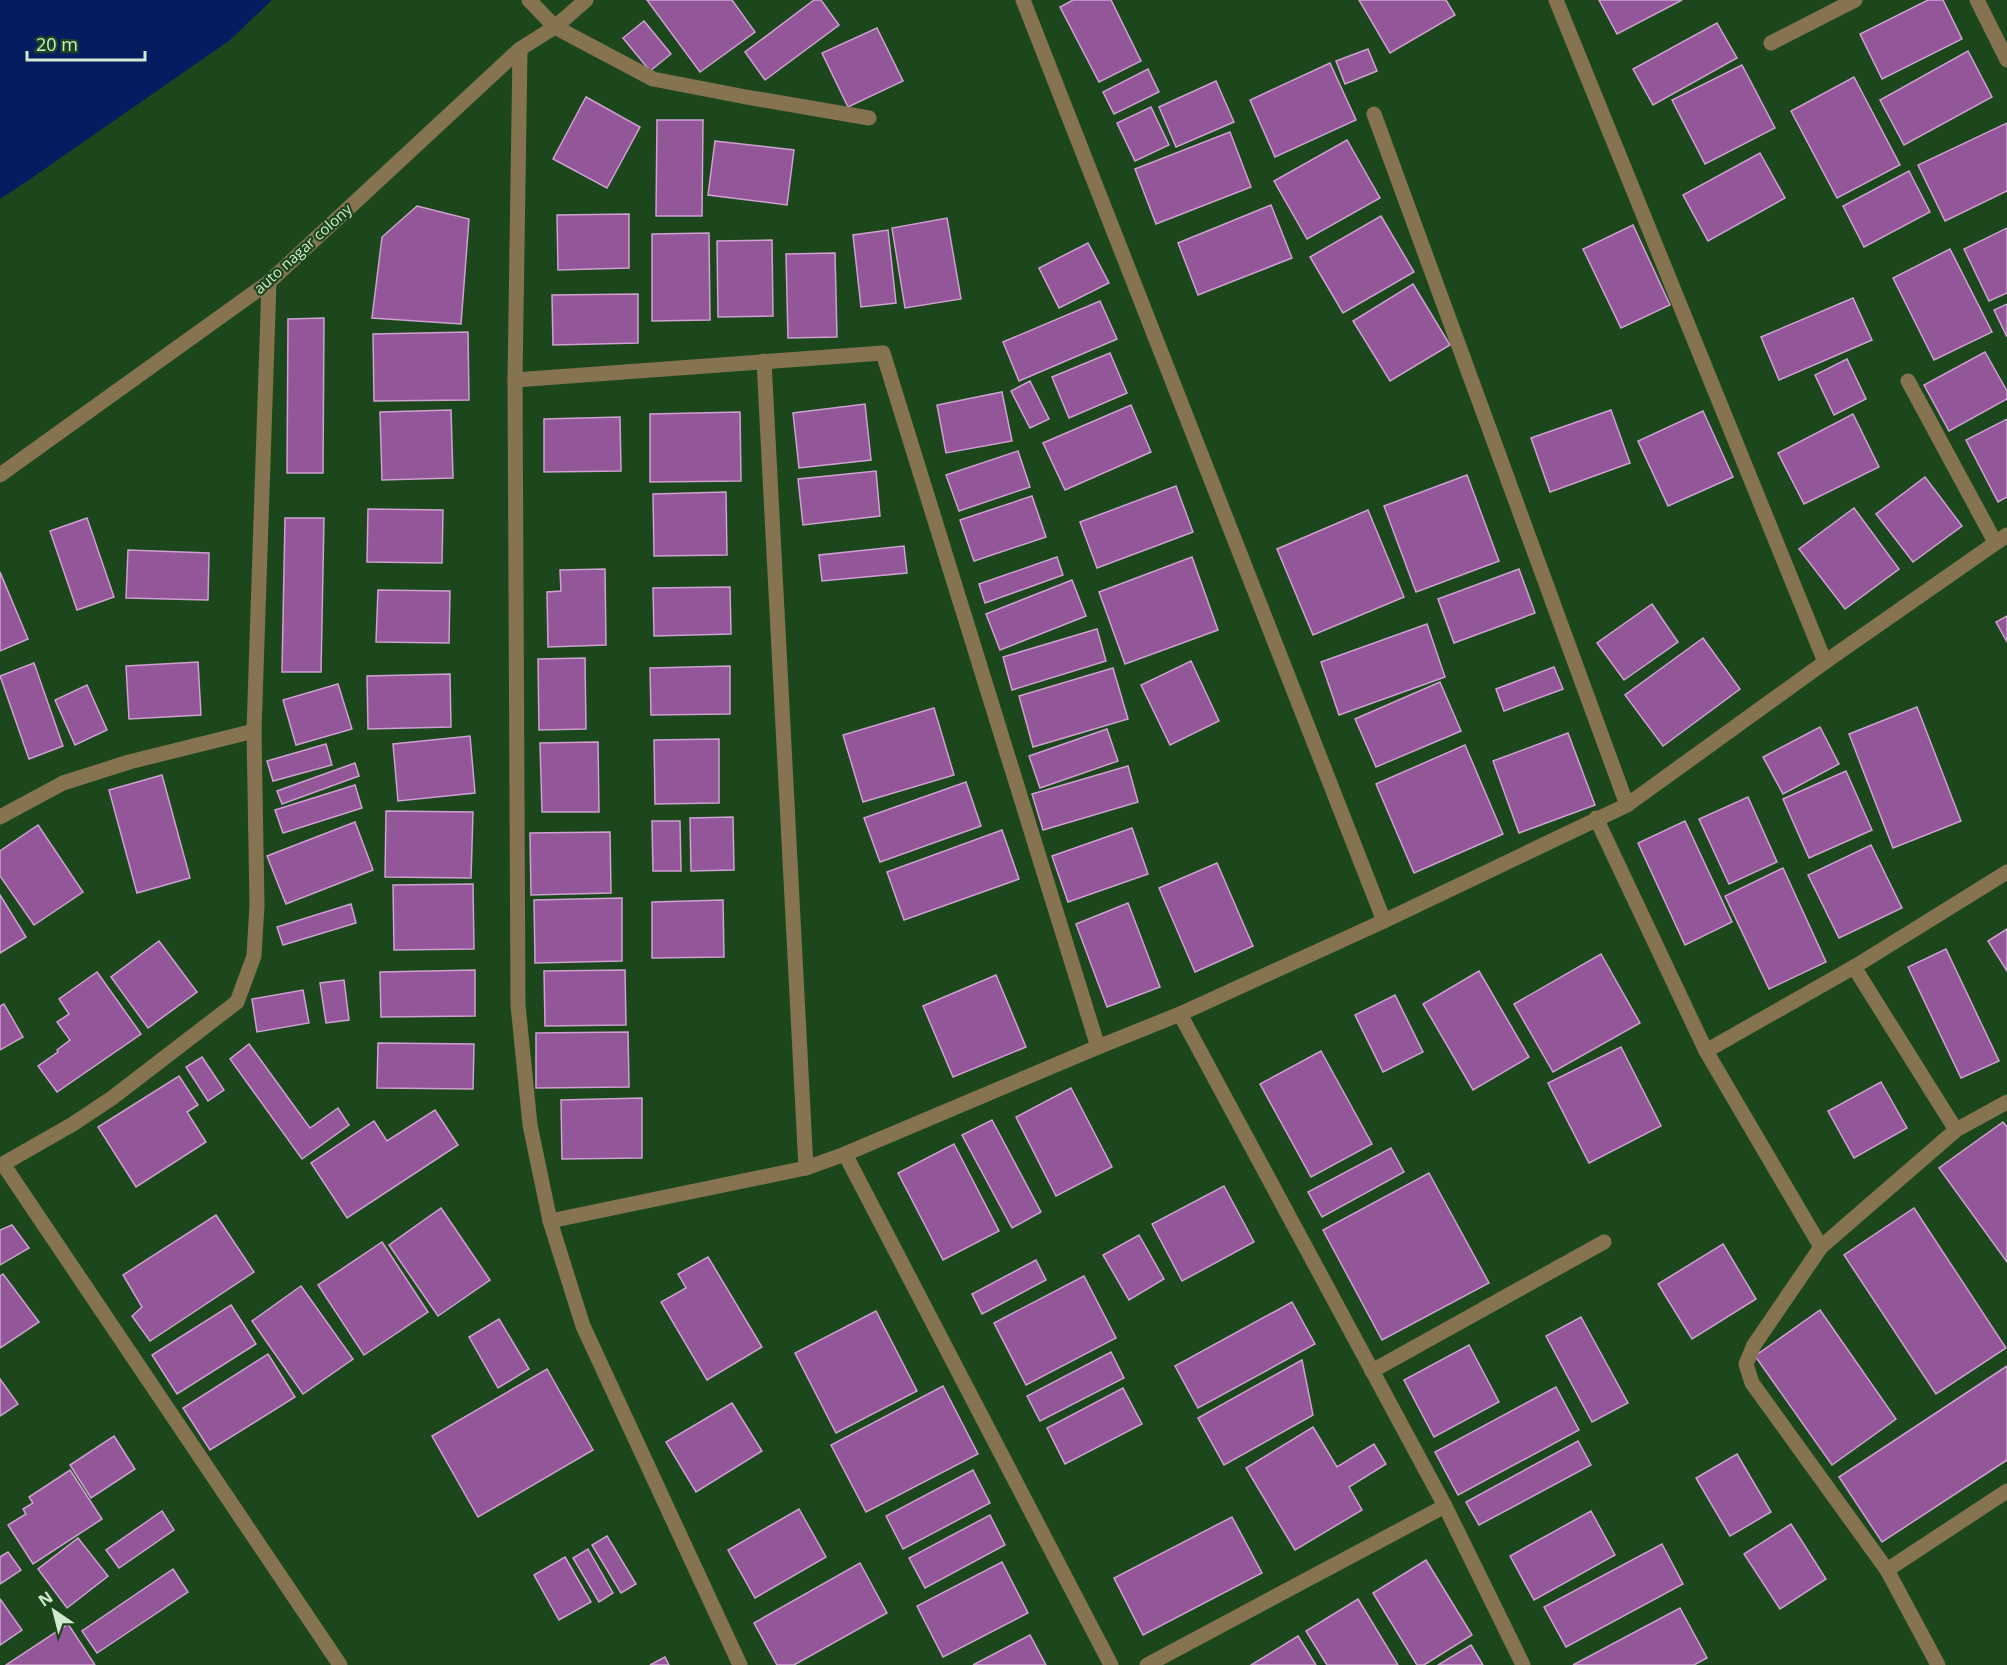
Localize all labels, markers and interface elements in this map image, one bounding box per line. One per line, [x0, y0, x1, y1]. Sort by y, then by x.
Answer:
scale bar [27, 24, 146, 62]
text: 20 m [36, 32, 78, 56]
street label: auto nagar colony [249, 198, 356, 298]
north arrow [24, 1581, 84, 1641]
text: N [34, 1586, 57, 1611]

